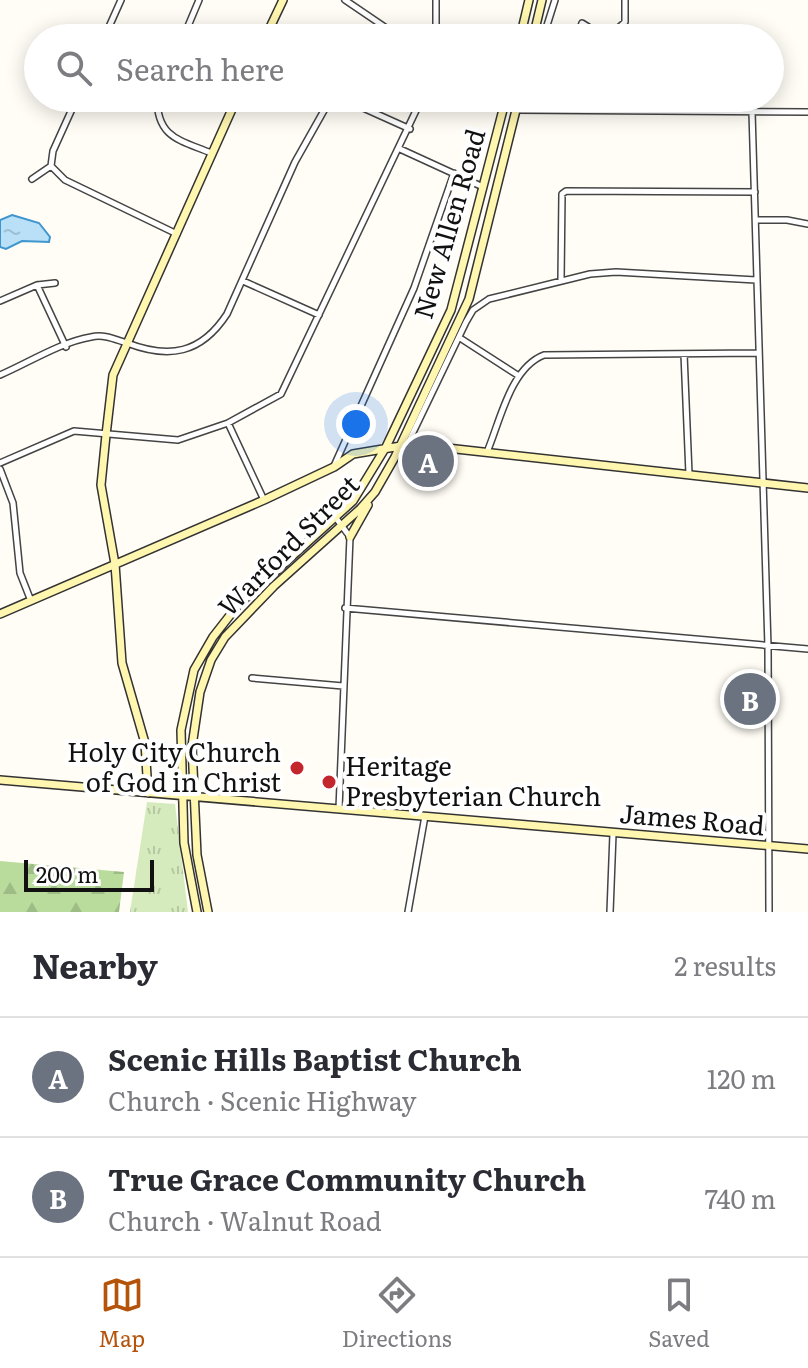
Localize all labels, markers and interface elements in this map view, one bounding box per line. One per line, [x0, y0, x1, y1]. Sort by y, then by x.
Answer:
search box [24, 24, 784, 112]
icon: search [52, 46, 96, 90]
text: Search here [116, 46, 284, 90]
street label: New Allen Road [402, 124, 493, 323]
your location [336, 404, 376, 444]
pin: A [402, 431, 454, 491]
street label: Warford Street [208, 464, 367, 624]
pin: B [724, 669, 776, 729]
place label: Holy City Church of God in Christ [67, 731, 281, 800]
place label: Heritage Presbyterian Church [345, 745, 601, 814]
marker: Holy City Church of God in Christ [288, 759, 306, 777]
marker: Heritage Presbyterian Church [320, 773, 338, 791]
street label: James Road [618, 792, 766, 843]
scale bar [24, 856, 154, 892]
text: 200 m [36, 857, 98, 890]
text: Nearby [32, 939, 158, 989]
text: 2 results [674, 945, 776, 984]
text: Scenic Hills Baptist Church [108, 1036, 522, 1080]
text: A [48, 1058, 68, 1097]
text: 120 m [707, 1058, 776, 1097]
text: Church · Scenic Highway [108, 1080, 416, 1119]
text: True Grace Community Church [108, 1156, 586, 1200]
text: B [49, 1178, 67, 1217]
text: 740 m [705, 1178, 776, 1217]
text: Church · Walnut Road [108, 1200, 382, 1239]
tab: Map [98, 1273, 145, 1354]
tab: Directions [342, 1273, 452, 1354]
tab: Saved [648, 1273, 710, 1354]

